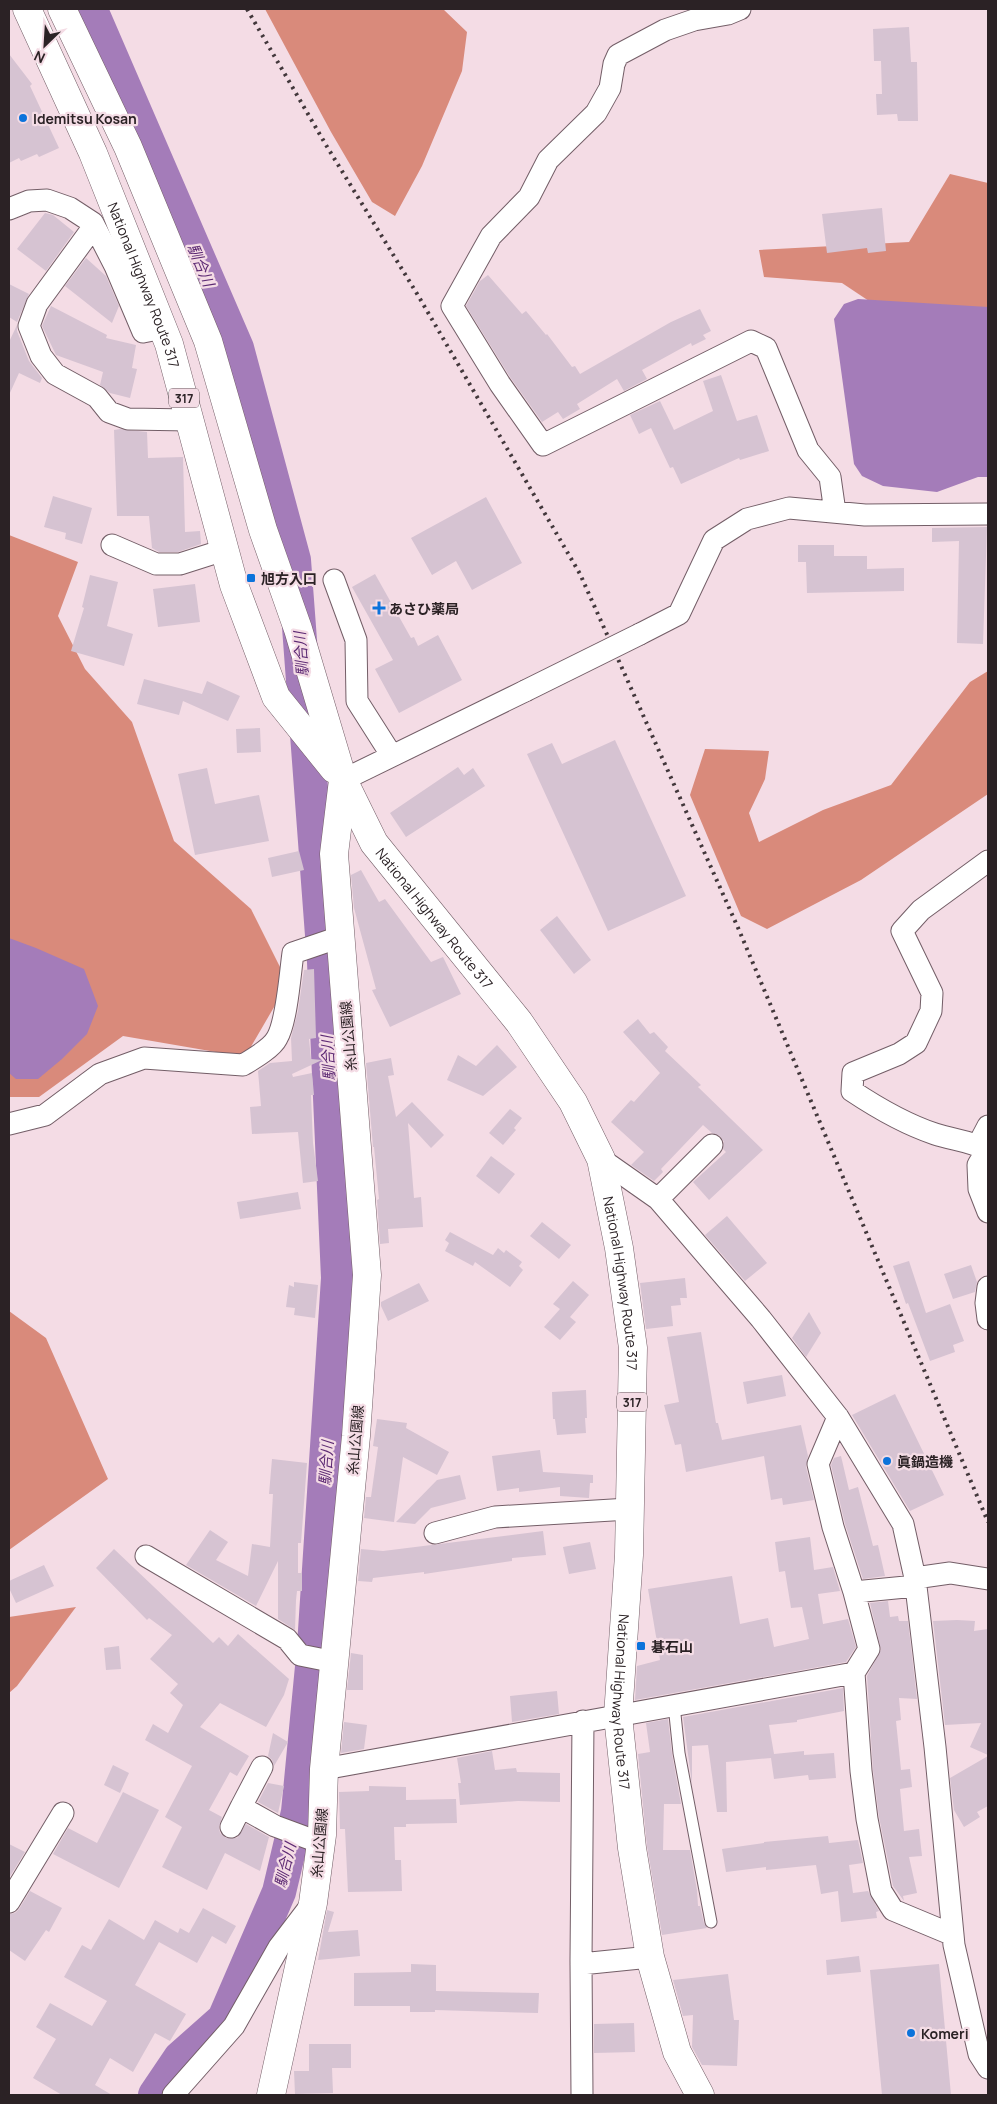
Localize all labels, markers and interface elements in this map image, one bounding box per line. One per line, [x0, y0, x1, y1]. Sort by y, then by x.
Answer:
north arrow [20, 20, 70, 70]
text: N [31, 46, 48, 68]
place label: Idemitsu Kosan [33, 109, 137, 128]
marker: Idemitsu Kosan [17, 112, 29, 124]
street label: National Highway Route 317 [104, 199, 184, 370]
water label: 馴合川 [183, 240, 220, 292]
road number: 317 [169, 388, 199, 408]
place label: 旭方入口 [261, 569, 317, 588]
marker: 旭方入口 [245, 572, 257, 584]
place label: あさひ薬局 [389, 599, 459, 618]
marker: あさひ薬局 [373, 602, 385, 614]
water label: 馴合川 [289, 629, 313, 677]
street label: National Highway Route 317 [372, 844, 498, 992]
street label: 糸山公園線 [335, 1000, 361, 1072]
water label: 馴合川 [316, 1033, 340, 1081]
street label: National Highway Route 317 [599, 1194, 643, 1371]
road number: 317 [617, 1392, 647, 1411]
street label: 糸山公園線 [342, 1404, 368, 1476]
water label: 馴合川 [314, 1438, 338, 1486]
place label: 眞鍋造機 [897, 1452, 953, 1471]
marker: 眞鍋造機 [881, 1455, 893, 1467]
street label: National Highway Route 317 [608, 1613, 635, 1791]
place label: 碁石山 [651, 1637, 693, 1656]
marker: 碁石山 [635, 1640, 647, 1652]
street label: 糸山公園線 [306, 1807, 332, 1879]
water label: 馴合川 [269, 1839, 301, 1889]
place label: Komeri [921, 2024, 969, 2043]
marker: Komeri [905, 2027, 917, 2039]

